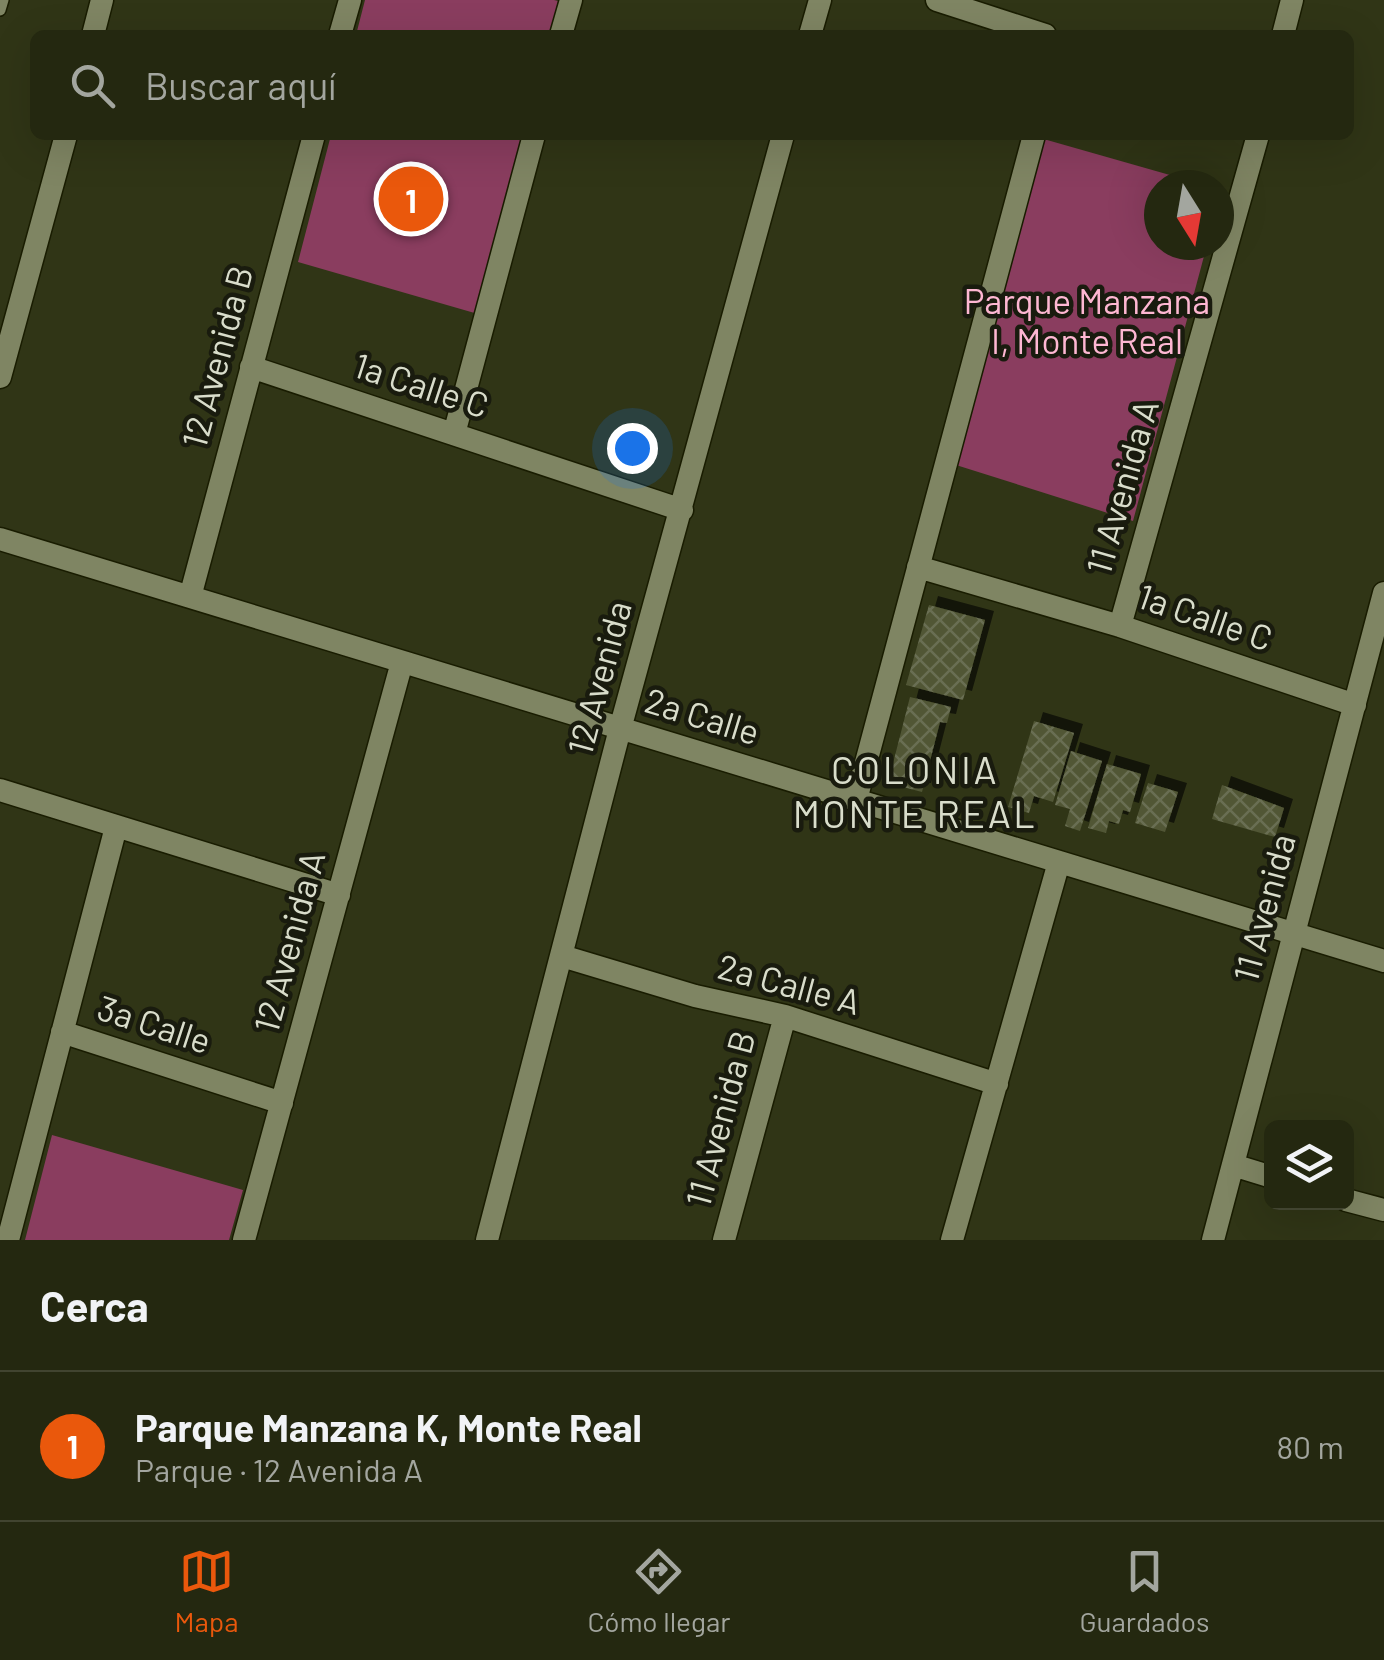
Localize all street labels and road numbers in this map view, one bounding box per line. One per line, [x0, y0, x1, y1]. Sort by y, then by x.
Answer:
street label: 12 Avenida B [172, 261, 261, 452]
street label: 1a Calle C [349, 343, 494, 426]
street label: 11 Avenida A [1076, 394, 1166, 579]
street label: 1a Calle C [1133, 574, 1278, 659]
street label: 12 Avenida [557, 596, 639, 759]
street label: 2a Calle [640, 678, 765, 752]
street label: 11 Avenida [1223, 829, 1303, 986]
street label: 12 Avenida A [244, 846, 332, 1037]
street label: 2a Calle A [714, 944, 865, 1022]
street label: 3a Calle [93, 985, 217, 1061]
street label: 11 Avenida B [675, 1026, 763, 1211]

